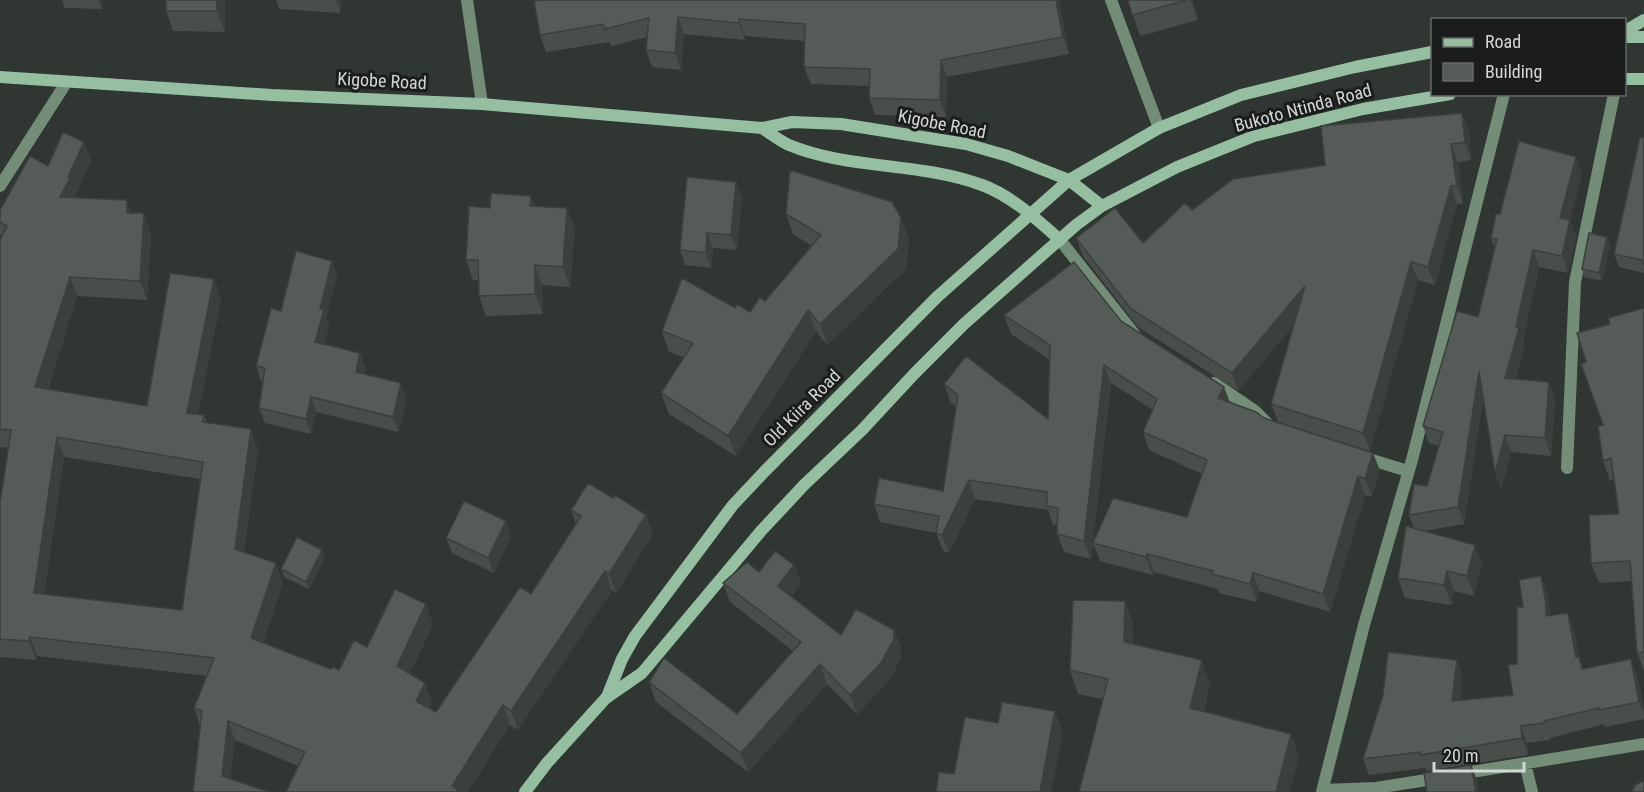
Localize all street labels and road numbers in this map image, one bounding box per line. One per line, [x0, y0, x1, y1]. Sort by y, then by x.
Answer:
street label: Kigobe Road [337, 68, 427, 93]
street label: Bukoto Ntinda Road [1232, 79, 1374, 136]
street label: Kigobe Road [896, 105, 988, 142]
street label: Old Kiira Road [759, 365, 844, 450]

